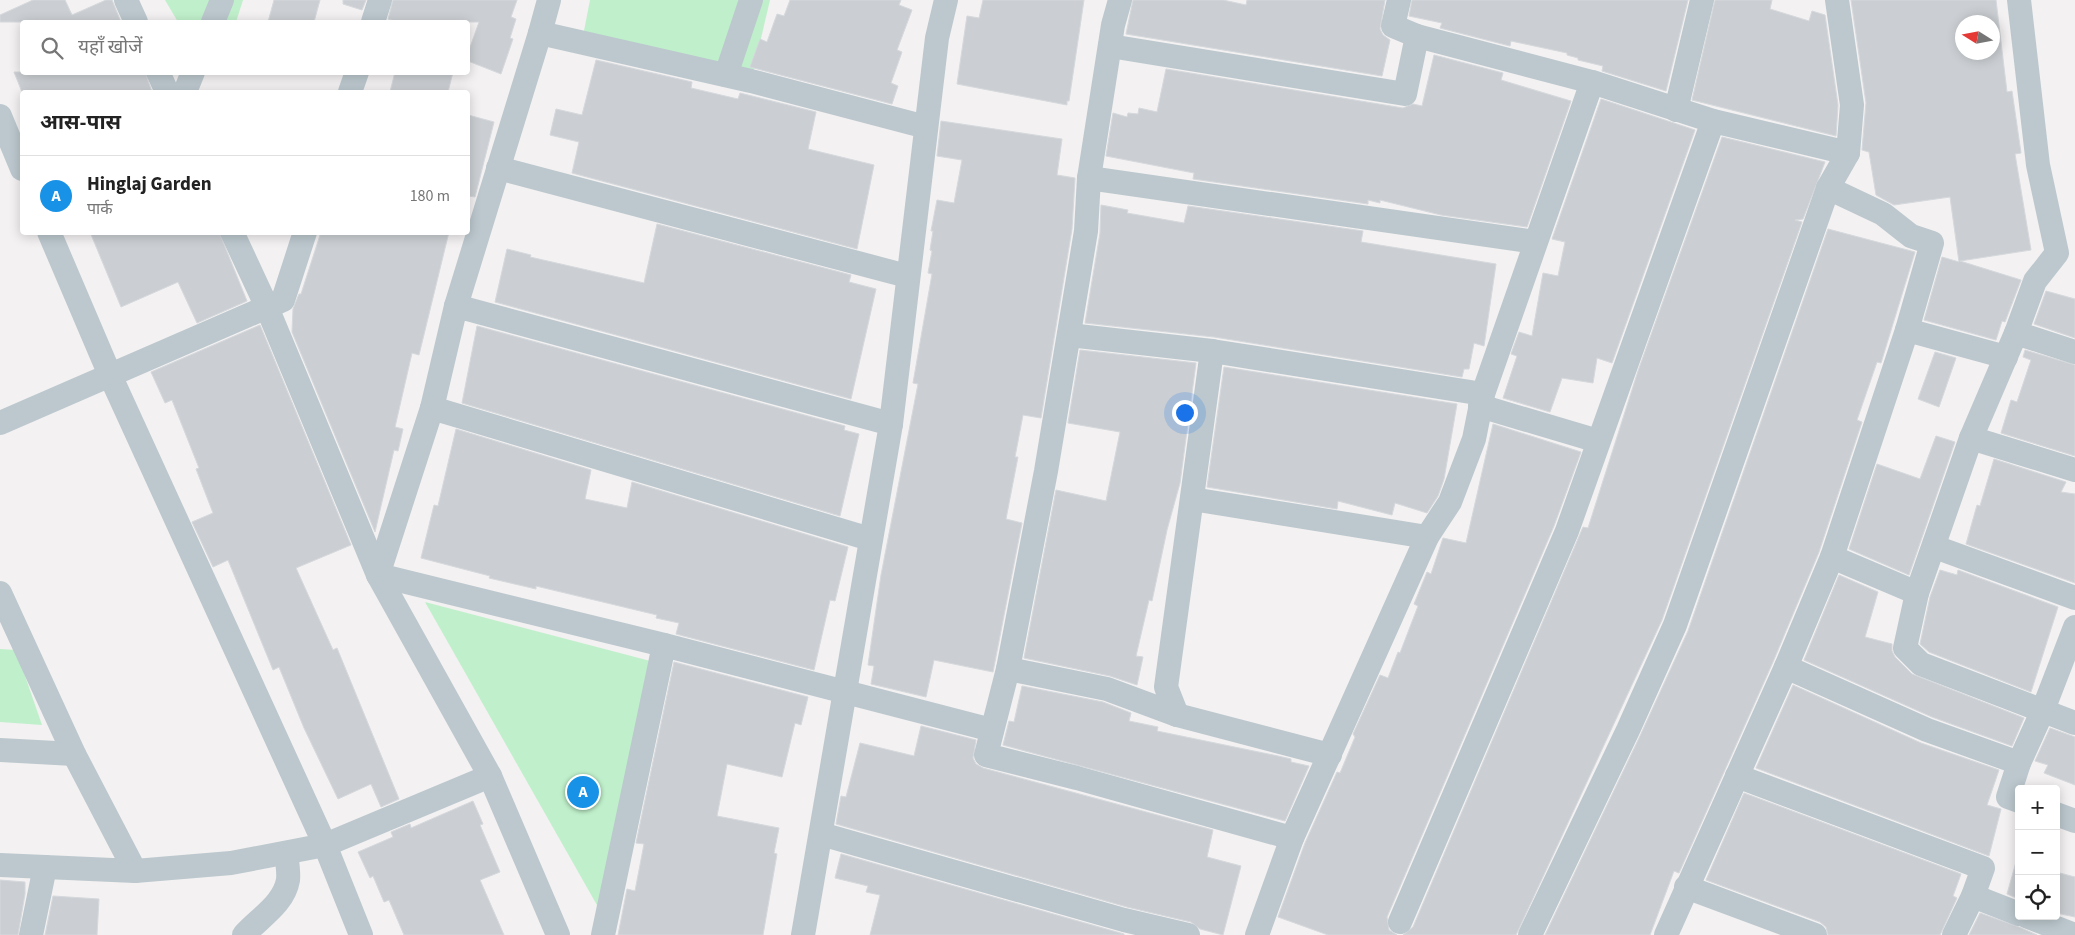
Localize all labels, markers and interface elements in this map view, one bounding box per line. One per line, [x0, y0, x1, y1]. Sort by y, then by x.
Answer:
north arrow [1955, 15, 2000, 60]
search box [20, 20, 470, 75]
icon: search [38, 34, 66, 62]
text: यहाँ खोजें [78, 34, 142, 61]
text: आस-पास [40, 107, 121, 137]
text: Hinglaj Garden [87, 171, 212, 198]
text: A [51, 185, 61, 207]
text: 180 m [410, 185, 450, 207]
text: पार्क [87, 198, 113, 220]
your location [1172, 400, 1198, 426]
pin: A [567, 773, 599, 811]
map controls [2015, 785, 2060, 920]
button: + [2015, 785, 2060, 830]
button: − [2015, 830, 2060, 875]
button: locate [2015, 875, 2060, 920]

